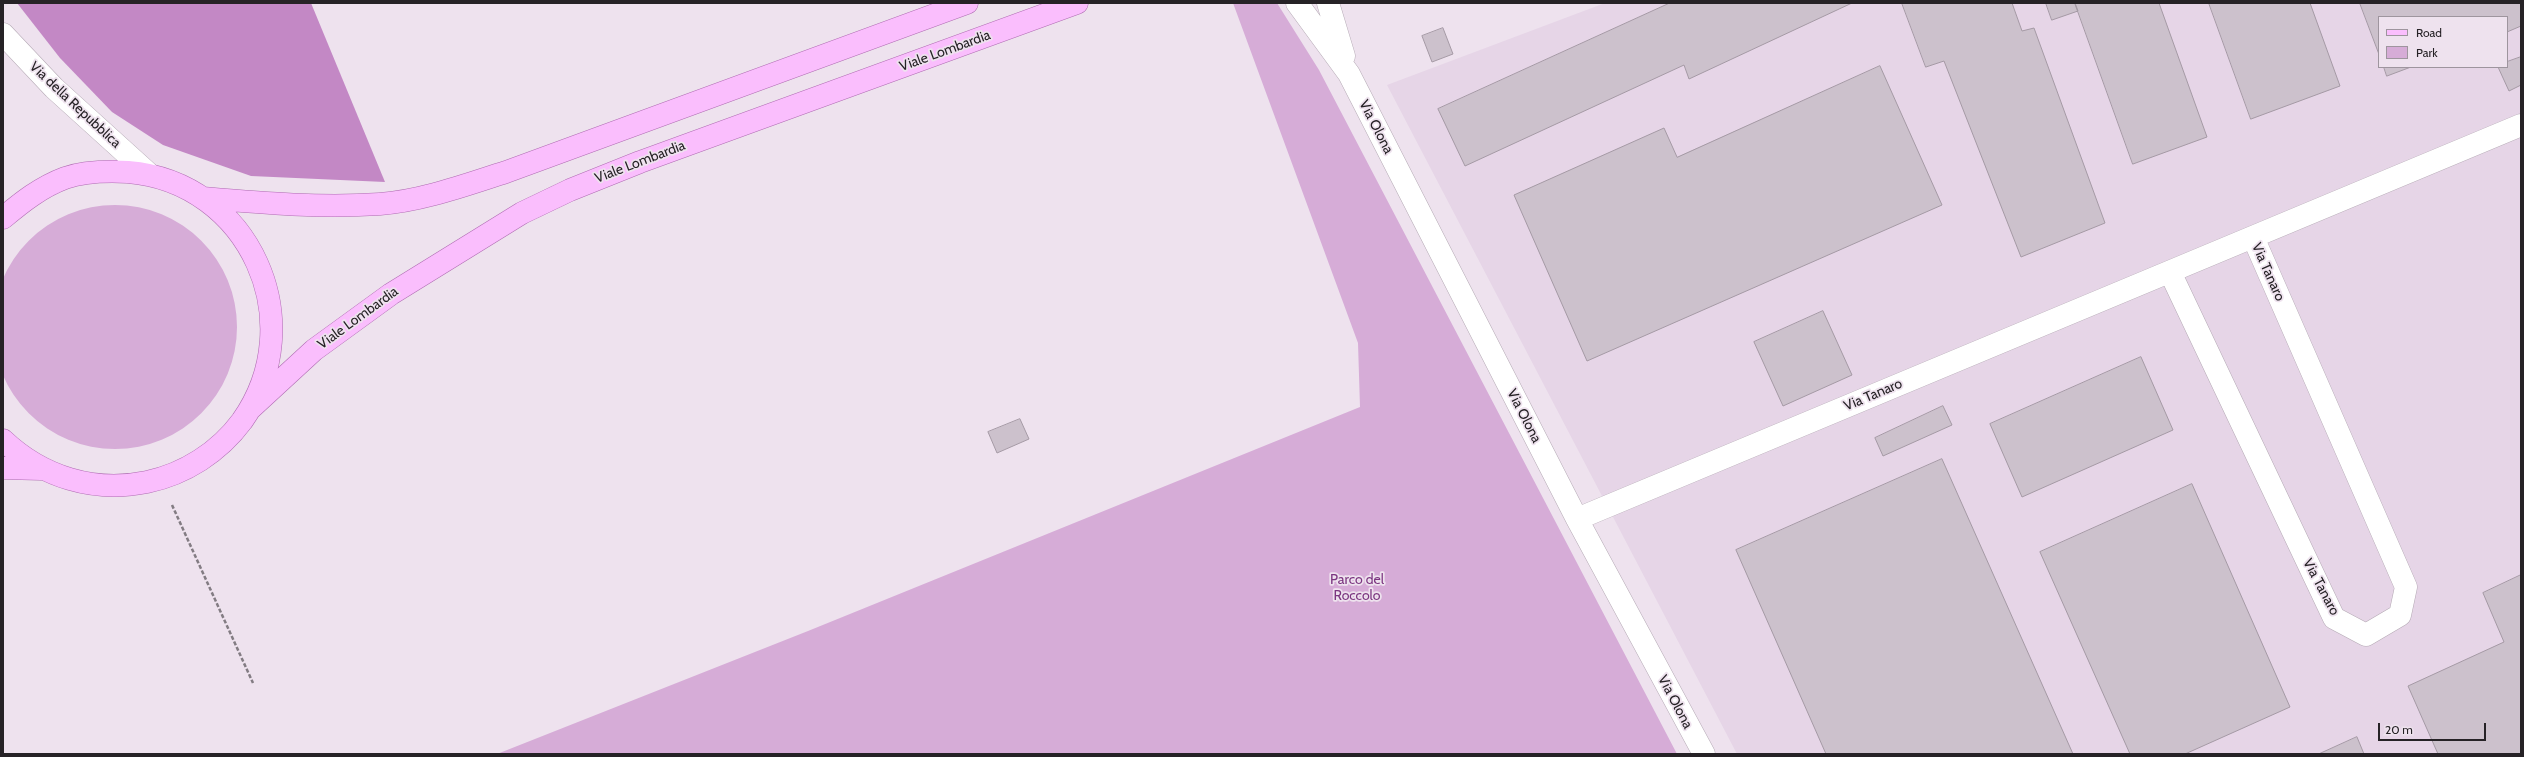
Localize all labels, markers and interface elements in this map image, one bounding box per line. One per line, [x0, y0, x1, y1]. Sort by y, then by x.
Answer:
legend [2378, 16, 2508, 68]
text: Road [2416, 25, 2442, 40]
street label: Viale Lombardia [897, 27, 993, 75]
text: Park [2416, 45, 2438, 60]
street label: Via della Repubblica [26, 58, 124, 152]
street label: Via Olona [1355, 97, 1397, 157]
street label: Viale Lombardia [592, 137, 688, 187]
street label: Via Tanaro [2248, 240, 2288, 304]
street label: Viale Lombardia [314, 283, 402, 353]
street label: Via Tanaro [1841, 375, 1905, 415]
street label: Via Olona [1503, 386, 1545, 446]
street label: Via Tanaro [2299, 556, 2343, 618]
park label: Parco del Roccolo [1330, 572, 1384, 604]
street label: Via Olona [1654, 672, 1696, 732]
scale bar [2380, 715, 2488, 741]
text: 20 m [2385, 722, 2413, 737]

